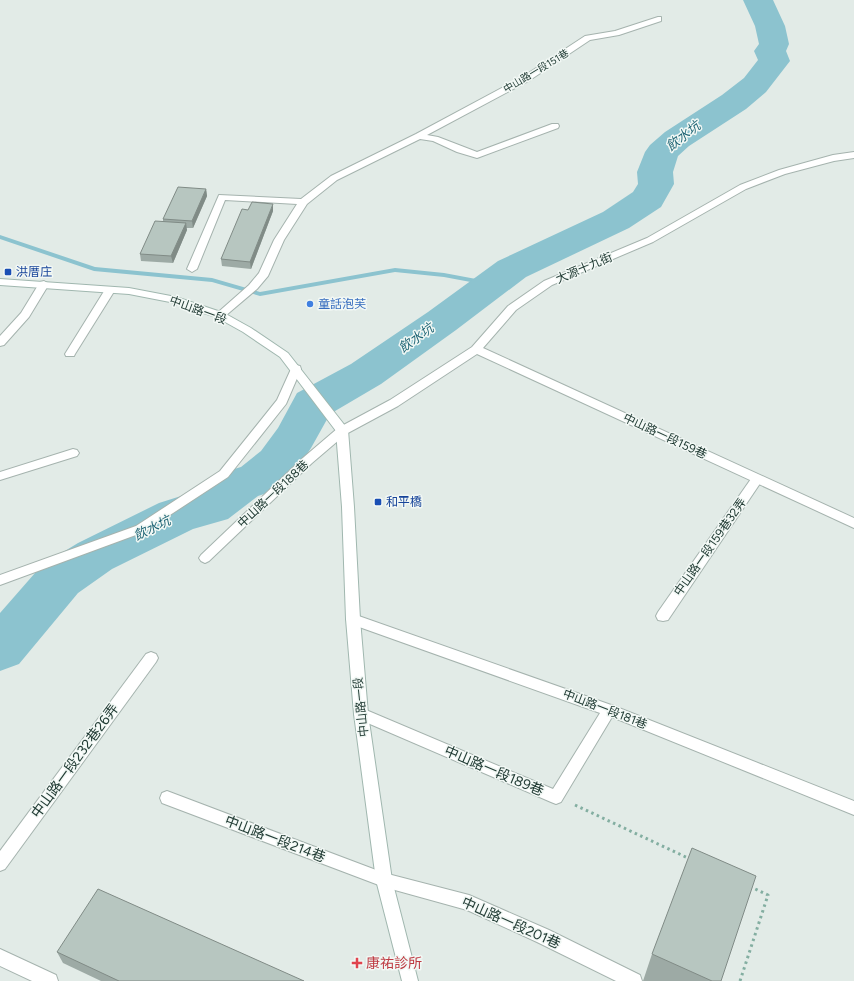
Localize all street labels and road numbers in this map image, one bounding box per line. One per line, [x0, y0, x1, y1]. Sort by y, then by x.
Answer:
street label: 中山路一段151巷 [501, 46, 571, 96]
street label: 大源十九街 [554, 250, 614, 286]
street label: 中山路一段 [167, 293, 229, 327]
street label: 中山路一段159巷 [621, 410, 709, 462]
street label: 中山路一段188巷 [235, 458, 311, 530]
street label: 中山路一段159巷32弄 [671, 496, 749, 598]
street label: 中山路一段 [351, 676, 371, 738]
street label: 中山路一段181巷 [561, 686, 649, 732]
street label: 中山路一段232巷26弄 [28, 701, 122, 821]
street label: 中山路一段189巷 [442, 742, 546, 800]
street label: 中山路一段214巷 [222, 812, 328, 866]
street label: 中山路一段201巷 [459, 894, 563, 952]

